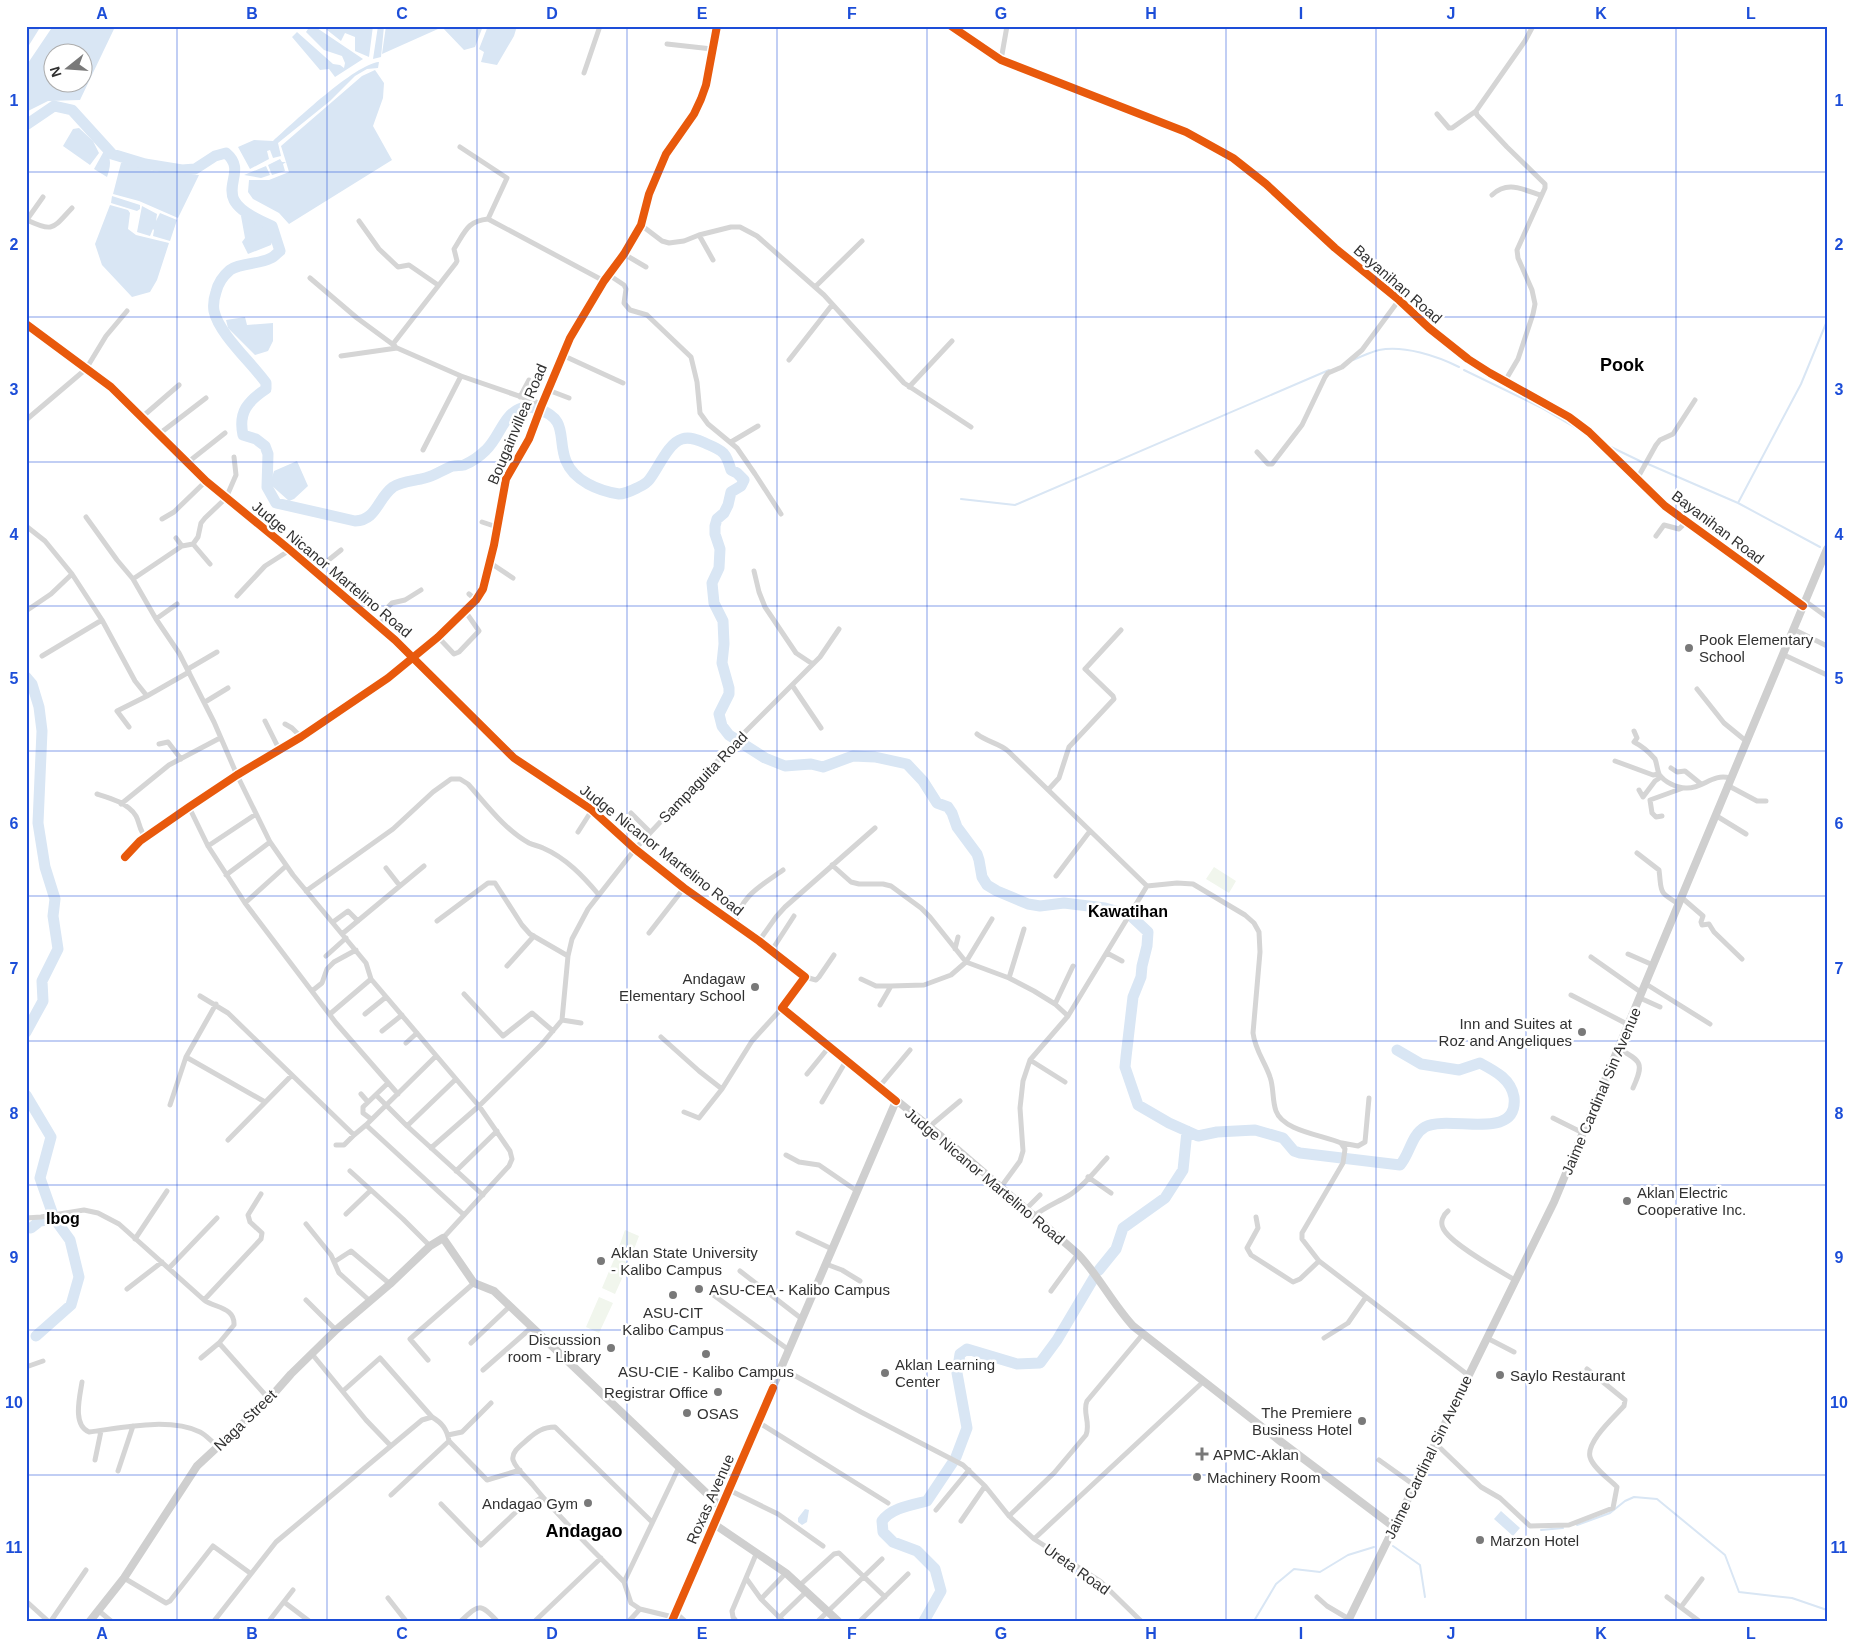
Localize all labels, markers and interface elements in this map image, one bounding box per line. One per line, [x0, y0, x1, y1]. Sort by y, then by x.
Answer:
text: A [96, 5, 108, 22]
text: B [246, 5, 258, 22]
text: C [396, 5, 408, 22]
text: D [546, 5, 558, 22]
text: E [697, 5, 708, 22]
text: F [847, 5, 857, 22]
text: G [995, 5, 1007, 22]
text: H [1145, 5, 1157, 22]
text: I [1299, 5, 1303, 22]
text: J [1447, 5, 1455, 22]
text: K [1595, 5, 1607, 22]
text: L [1746, 5, 1756, 22]
north arrow [42, 42, 92, 92]
text: N [46, 65, 65, 79]
text: 1 [10, 92, 19, 109]
text: 1 [1835, 92, 1844, 109]
text: 2 [10, 236, 19, 253]
text: 2 [1835, 236, 1844, 253]
street label: Bayanihan Road [1351, 241, 1445, 327]
district label: Pook [1600, 355, 1645, 375]
street label: Bougainvillea Road [484, 361, 550, 487]
text: 3 [10, 381, 19, 398]
text: 3 [1835, 381, 1844, 398]
street label: Bayanihan Road [1669, 487, 1767, 567]
street label: Judge Nicanor Martelino Road [249, 497, 415, 641]
text: 4 [10, 526, 19, 543]
text: 4 [1835, 526, 1844, 543]
place label: Pook Elementary School [1699, 631, 1814, 665]
marker: Pook Elementary School [1683, 642, 1695, 654]
text: 5 [10, 670, 19, 687]
text: 5 [1835, 670, 1844, 687]
street label: Sampaguita Road [655, 728, 751, 826]
street label: Judge Nicanor Martelino Road [577, 781, 747, 919]
text: 6 [10, 815, 19, 832]
text: 6 [1835, 815, 1844, 832]
district label: Kawatihan [1088, 903, 1168, 920]
text: 7 [10, 960, 19, 977]
text: 7 [1835, 960, 1844, 977]
place label: Andagaw Elementary School [619, 970, 745, 1004]
marker: Andagaw Elementary School [749, 981, 761, 993]
street label: Jaime Cardinal Sin Avenue [1558, 1005, 1644, 1177]
place label: Inn and Suites at Roz and Angeliques [1439, 1015, 1573, 1049]
marker: Inn and Suites at Roz and Angeliques [1576, 1026, 1588, 1038]
street label: Judge Nicanor Martelino Road [902, 1104, 1068, 1248]
text: 8 [10, 1105, 19, 1122]
text: 8 [1835, 1105, 1844, 1122]
place label: Aklan Electric Cooperative Inc. [1637, 1184, 1746, 1218]
marker: Aklan Electric Cooperative Inc. [1621, 1195, 1633, 1207]
district label: Ibog [46, 1210, 80, 1227]
place label: Aklan State University - Kalibo Campus [611, 1244, 758, 1278]
text: 9 [10, 1249, 19, 1266]
text: 9 [1835, 1249, 1844, 1266]
marker: Aklan State University - Kalibo Campus [595, 1255, 607, 1267]
place label: ASU-CEA - Kalibo Campus [709, 1281, 890, 1298]
marker: ASU-CEA - Kalibo Campus [693, 1283, 705, 1295]
marker: ASU-CIT Kalibo Campus [667, 1289, 679, 1301]
place label: ASU-CIT Kalibo Campus [622, 1304, 724, 1338]
place label: Discussion room - Library [508, 1331, 601, 1365]
marker: Discussion room - Library [605, 1342, 617, 1354]
marker: ASU-CIE - Kalibo Campus [700, 1348, 712, 1360]
place label: Aklan Learning Center [895, 1356, 995, 1390]
place label: ASU-CIE - Kalibo Campus [618, 1363, 794, 1380]
marker: Aklan Learning Center [879, 1367, 891, 1379]
place label: Saylo Restaurant [1510, 1367, 1626, 1384]
marker: Saylo Restaurant [1494, 1369, 1506, 1381]
street label: Jaime Cardinal Sin Avenue [1381, 1372, 1475, 1542]
place label: Registrar Office [604, 1384, 708, 1401]
street label: Naga Street [210, 1386, 280, 1454]
marker: Registrar Office [712, 1386, 724, 1398]
text: 10 [5, 1394, 23, 1411]
text: 10 [1830, 1394, 1848, 1411]
place label: The Premiere Business Hotel [1252, 1404, 1352, 1438]
place label: OSAS [697, 1405, 739, 1422]
marker: OSAS [681, 1407, 693, 1419]
marker: The Premiere Business Hotel [1356, 1415, 1368, 1427]
place label: APMC-Aklan [1213, 1446, 1299, 1463]
marker: APMC-Aklan [1195, 1447, 1209, 1461]
street label: Roxas Avenue [683, 1451, 737, 1547]
place label: Machinery Room [1207, 1469, 1320, 1486]
marker: Machinery Room [1191, 1471, 1203, 1483]
place label: Andagao Gym [482, 1495, 578, 1512]
marker: Andagao Gym [582, 1497, 594, 1509]
district label: Andagao [545, 1521, 623, 1541]
place label: Marzon Hotel [1490, 1532, 1579, 1549]
marker: Marzon Hotel [1474, 1534, 1486, 1546]
text: 11 [6, 1539, 23, 1556]
text: 11 [1831, 1539, 1848, 1556]
street label: Ureta Road [1041, 1540, 1113, 1598]
text: A [96, 1625, 108, 1642]
text: B [246, 1625, 258, 1642]
text: C [396, 1625, 408, 1642]
text: D [546, 1625, 558, 1642]
text: E [697, 1625, 708, 1642]
text: F [847, 1625, 857, 1642]
text: G [995, 1625, 1007, 1642]
text: H [1145, 1625, 1157, 1642]
text: I [1299, 1625, 1303, 1642]
text: J [1447, 1625, 1455, 1642]
text: K [1595, 1625, 1607, 1642]
text: L [1746, 1625, 1756, 1642]

